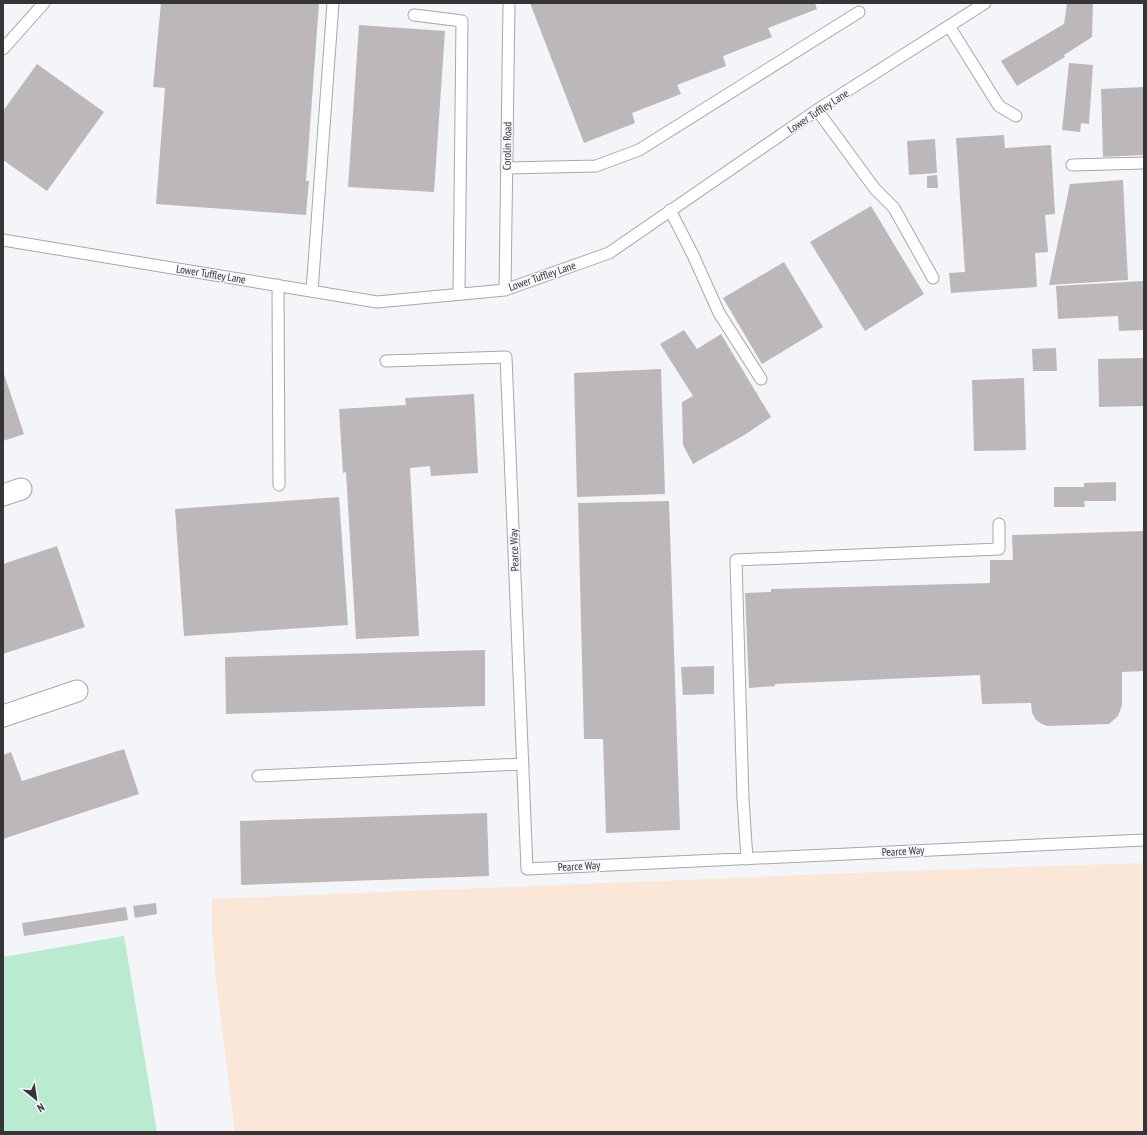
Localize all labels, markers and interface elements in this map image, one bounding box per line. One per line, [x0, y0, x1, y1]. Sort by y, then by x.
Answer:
street label: Lower Tuffley Lane [785, 86, 852, 136]
street label: Corolin Road [500, 122, 514, 170]
street label: Lower Tuffley Lane [507, 258, 578, 294]
street label: Lower Tuffley Lane [175, 262, 247, 286]
street label: Pearce Way [506, 528, 522, 572]
street label: Pearce Way [881, 843, 925, 859]
street label: Pearce Way [557, 858, 601, 874]
north arrow [16, 1079, 56, 1119]
text: N [35, 1100, 47, 1115]

